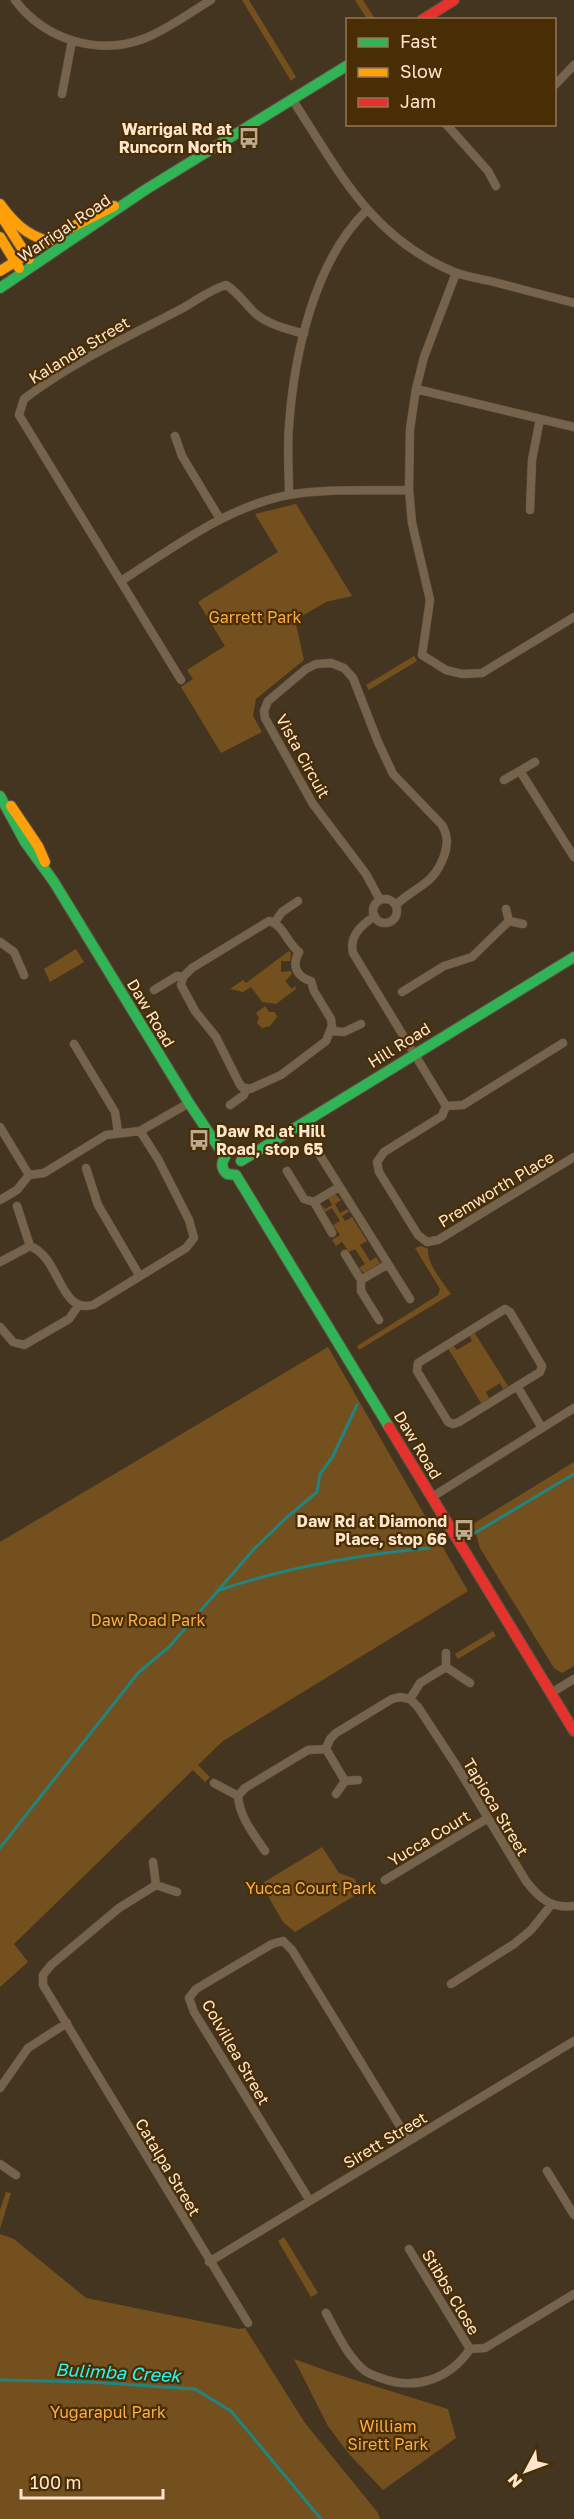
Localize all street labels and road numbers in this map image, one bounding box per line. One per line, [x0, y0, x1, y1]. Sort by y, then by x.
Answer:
street label: Warrigal Road [14, 190, 114, 266]
street label: Kalanda Street [25, 312, 133, 388]
street label: Vista Circuit [272, 710, 334, 802]
street label: Daw Road [123, 975, 179, 1051]
street label: Hill Road [364, 1018, 434, 1072]
street label: Premworth Place [434, 1147, 558, 1231]
street label: Daw Road [390, 1407, 446, 1483]
street label: Tapioca Street [459, 1755, 533, 1859]
street label: Yucca Court [384, 1806, 474, 1870]
street label: Colvillea Street [198, 1996, 274, 2108]
street label: Sirett Street [340, 2107, 430, 2173]
street label: Catalpa Street [131, 2114, 205, 2220]
street label: Stibbs Close [418, 2246, 484, 2338]

